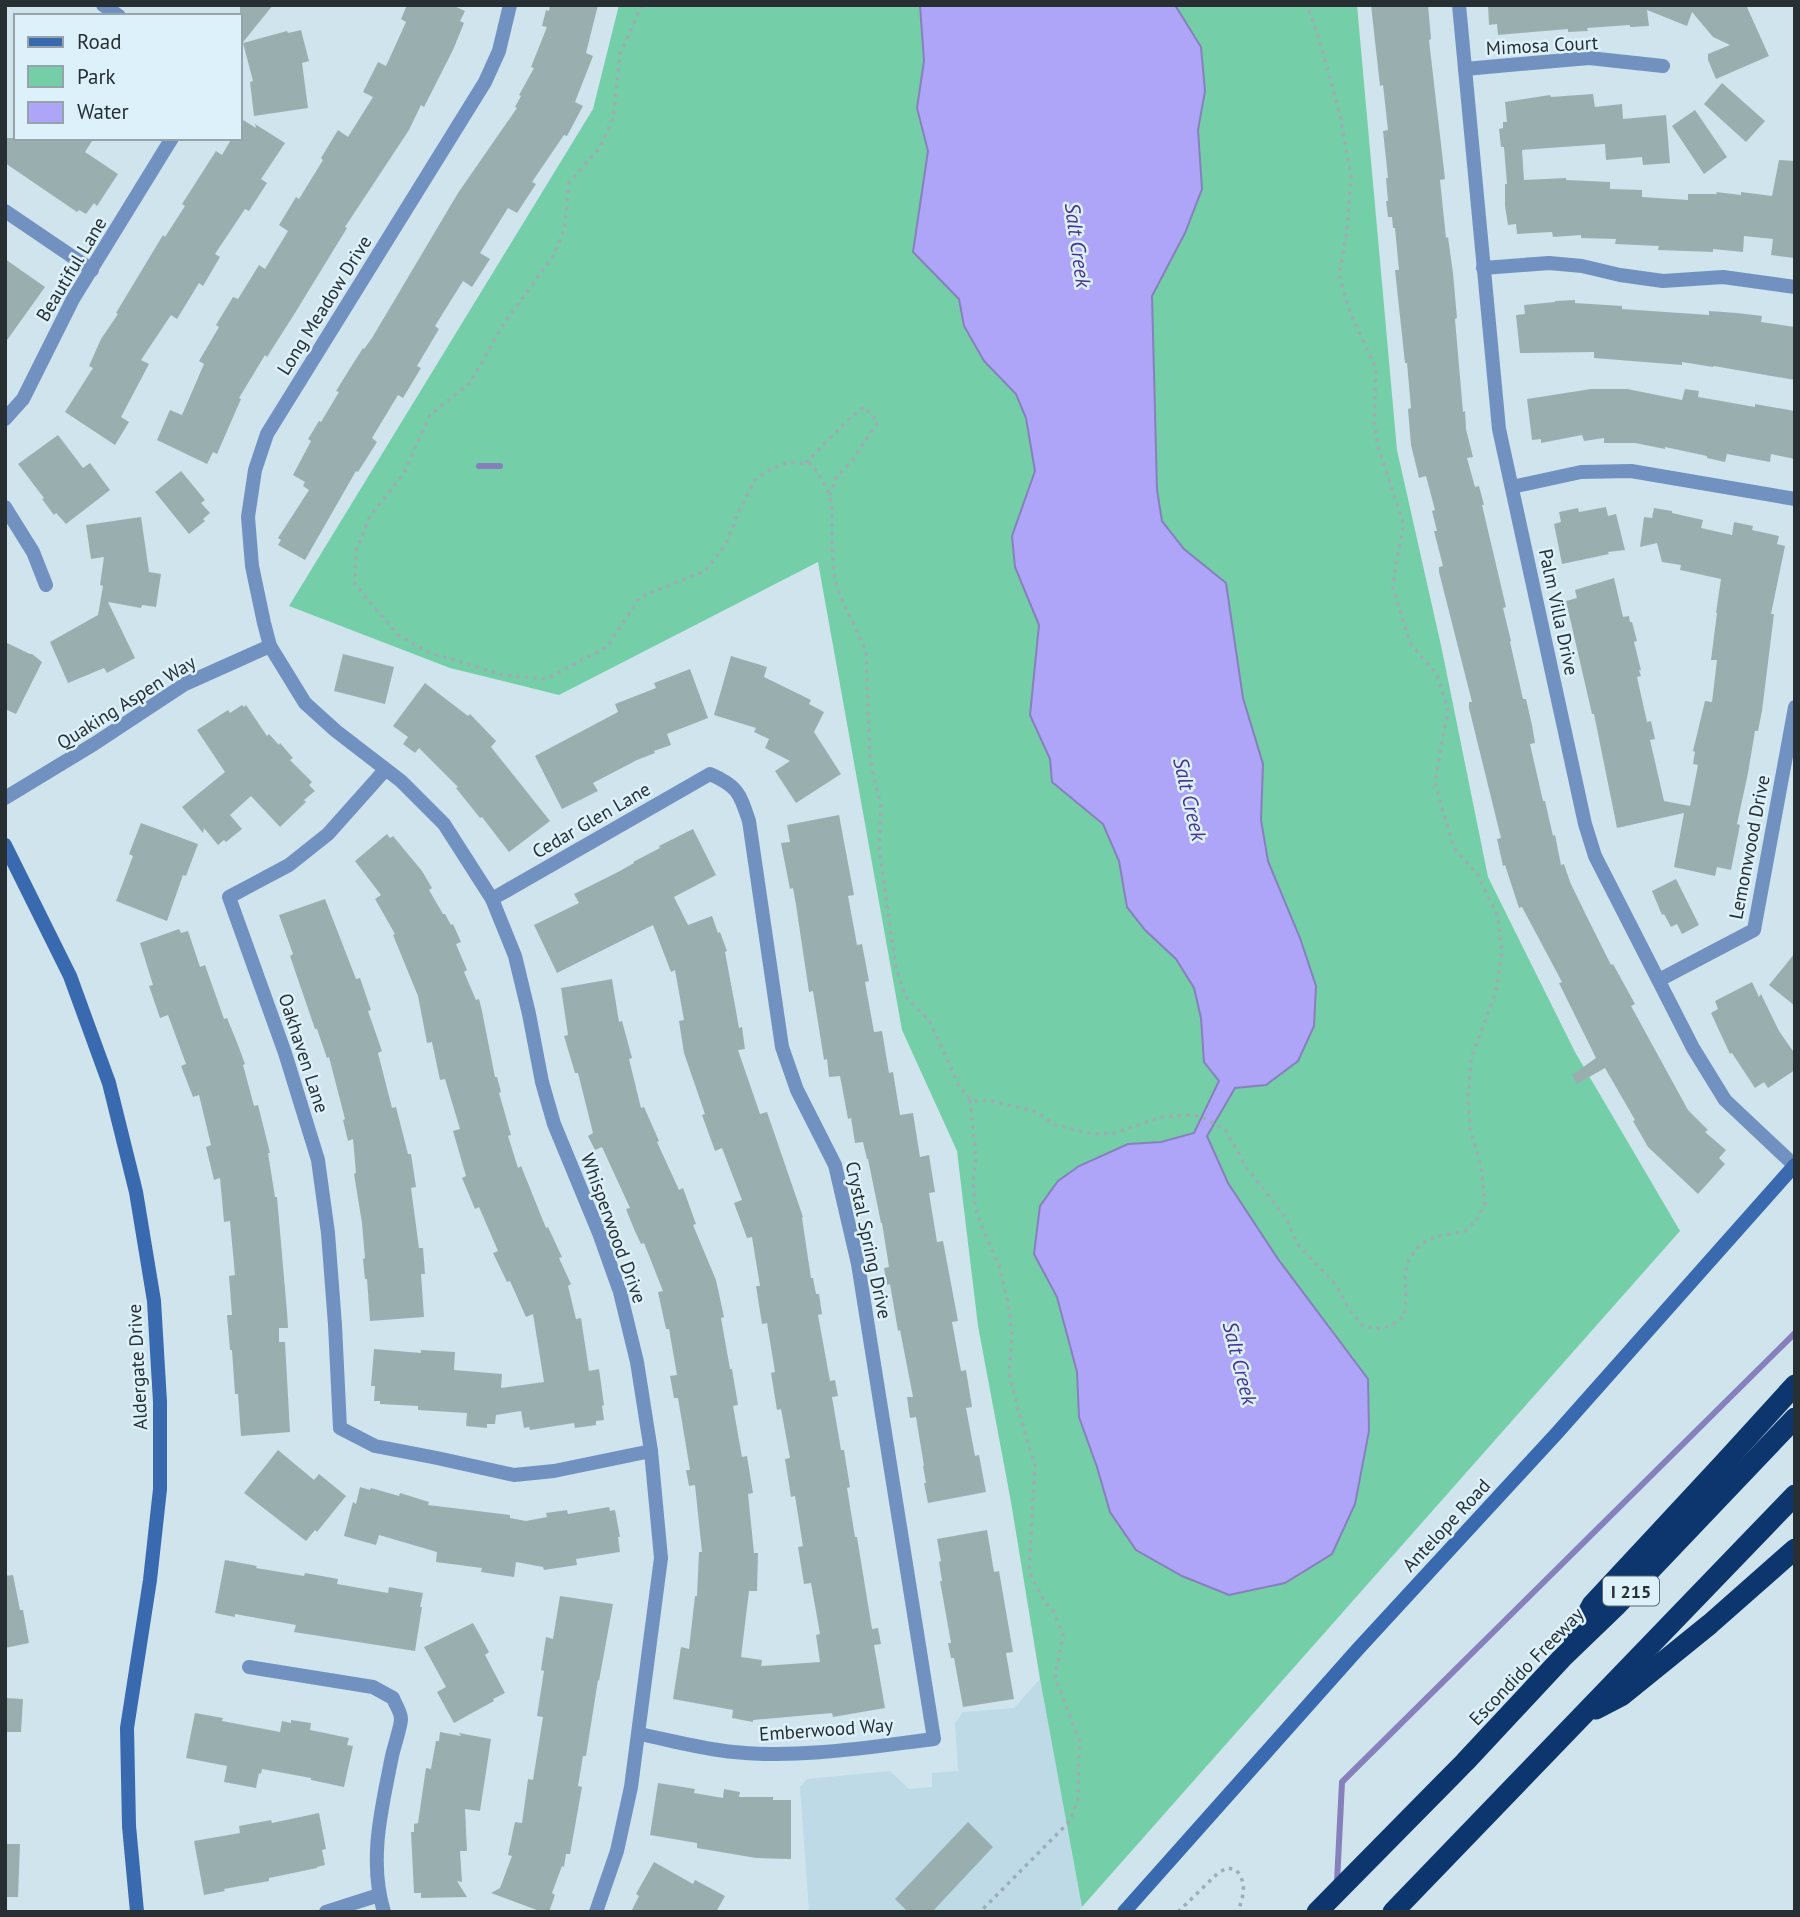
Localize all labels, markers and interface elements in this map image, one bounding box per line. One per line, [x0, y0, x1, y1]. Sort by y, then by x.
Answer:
legend [14, 14, 242, 140]
text: Road [77, 28, 121, 55]
street label: Mimosa Court [1485, 30, 1599, 60]
text: Park [77, 63, 116, 90]
text: Water [77, 98, 129, 125]
water label: Salt Creek [1059, 201, 1098, 291]
street label: Beautiful Lane [30, 212, 112, 326]
street label: Long Meadow Drive [271, 231, 377, 379]
street label: Palm Villa Drive [1534, 546, 1584, 678]
street label: Quaking Aspen Way [52, 650, 200, 754]
water label: Salt Creek [1167, 754, 1213, 845]
street label: Lemonwood Drive [1723, 773, 1775, 921]
street label: Cedar Glen Lane [528, 777, 654, 863]
street label: Oakhaven Lane [273, 990, 335, 1116]
street label: Whisperwood Drive [576, 1150, 652, 1306]
street label: Crystal Spring Drive [841, 1159, 897, 1321]
street label: Aldergate Drive [122, 1303, 152, 1431]
water label: Salt Creek [1217, 1318, 1264, 1409]
street label: Antelope Road [1397, 1474, 1495, 1576]
road number: I 215 [1603, 1576, 1659, 1606]
street label: Escondido Freeway [1463, 1602, 1589, 1730]
street label: Emberwood Way [758, 1712, 894, 1746]

